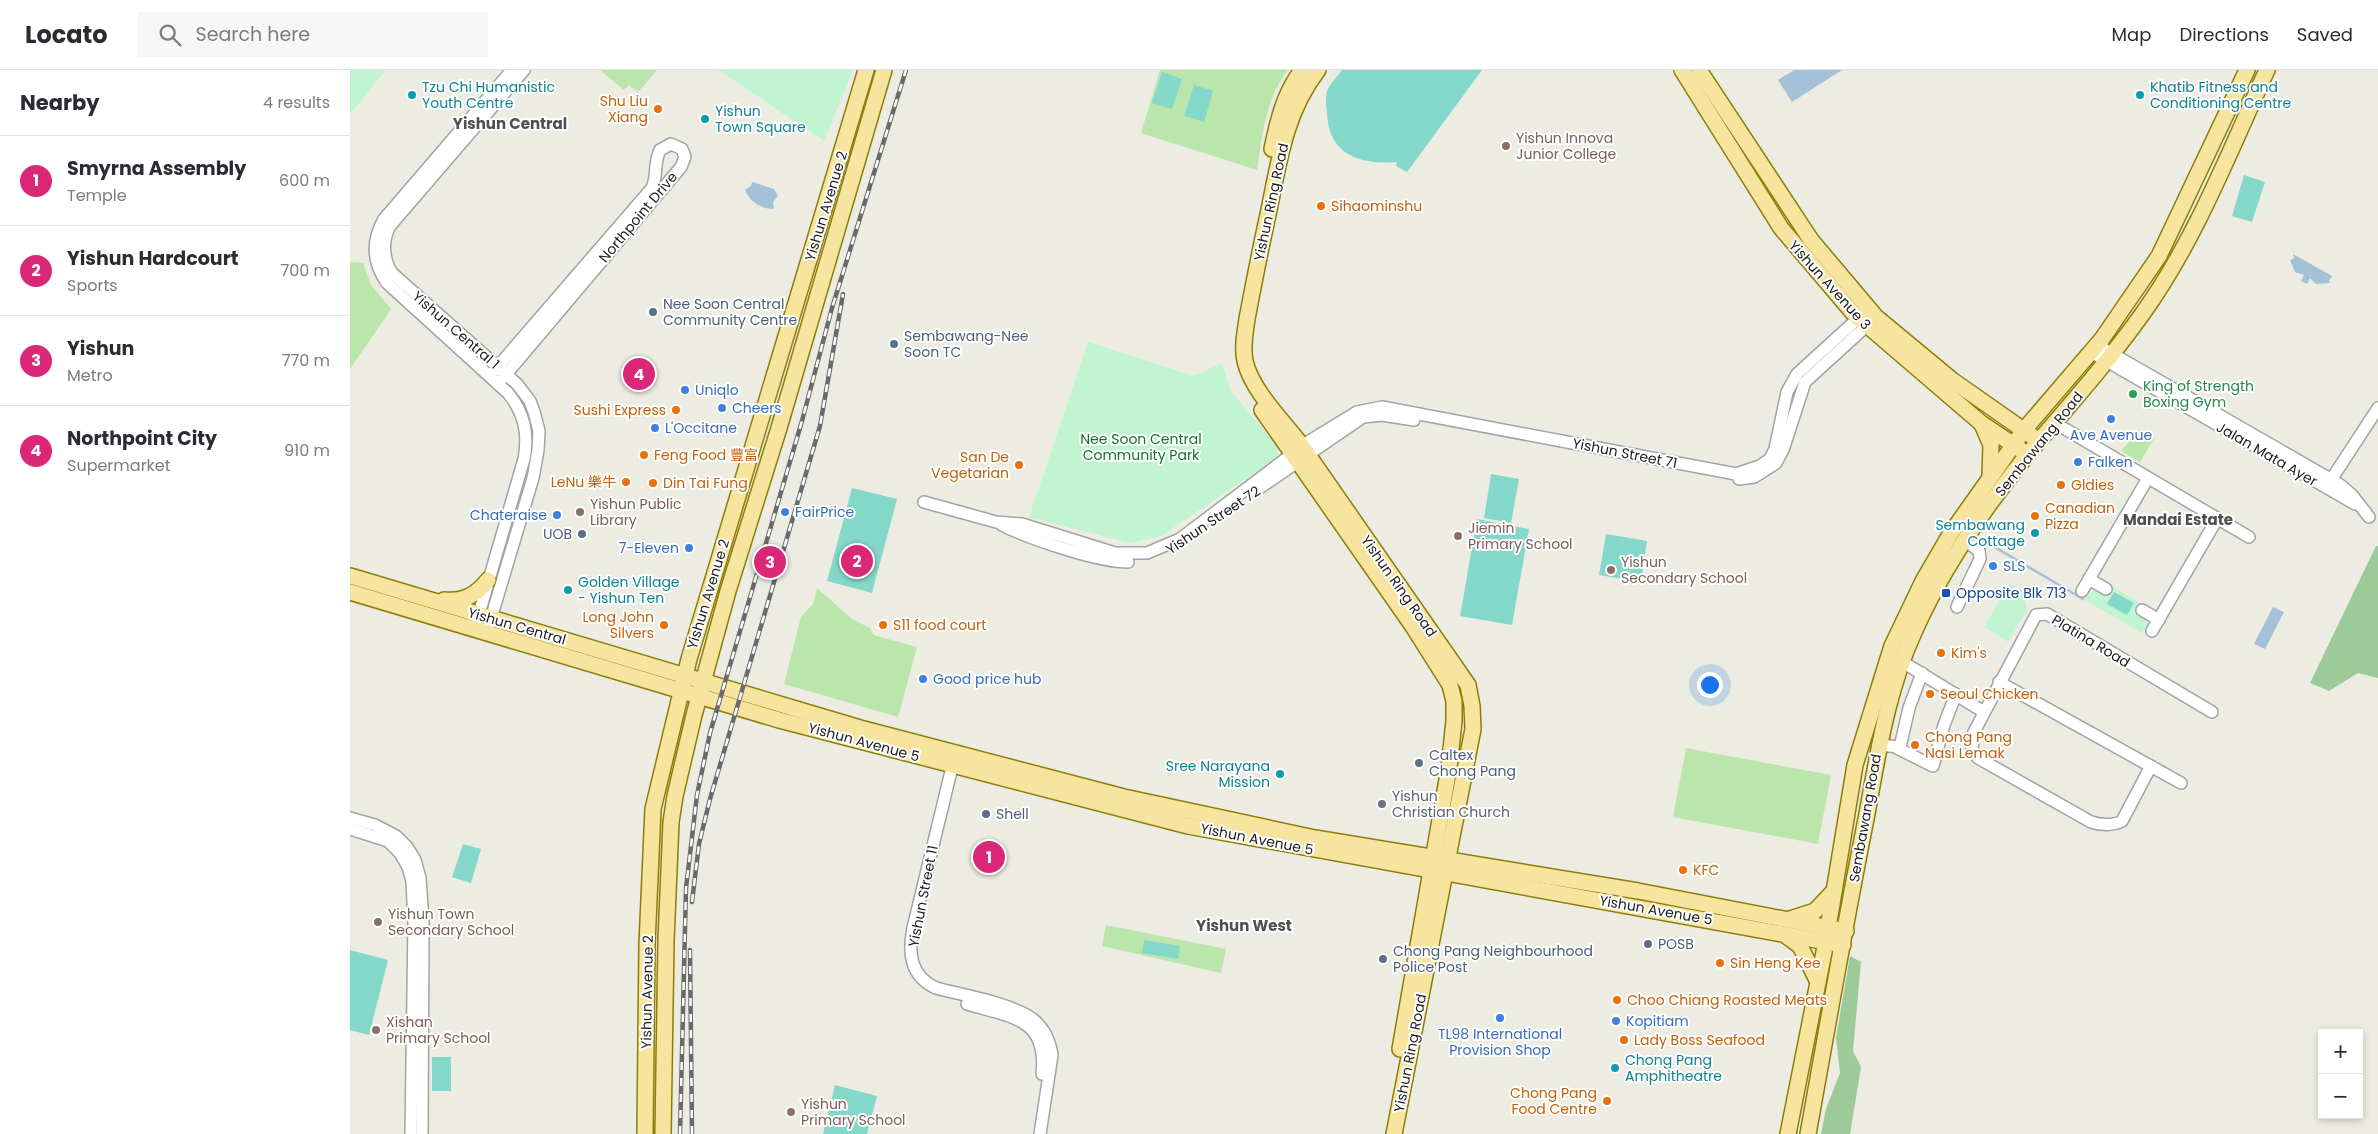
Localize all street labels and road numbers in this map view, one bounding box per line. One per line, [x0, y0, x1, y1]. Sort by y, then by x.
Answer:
street label: Yishun Ring Road [1249, 141, 1293, 263]
street label: Yishun Avenue 2 [800, 149, 852, 263]
street label: Northpoint Drive [594, 167, 682, 267]
street label: Yishun Avenue 3 [1784, 236, 1876, 334]
street label: Yishun Central 1 [408, 287, 504, 373]
street label: Sembawang Road [1990, 387, 2088, 501]
street label: Jalan Mata Ayer [2213, 417, 2321, 491]
street label: Yishun Street 71 [1571, 433, 1679, 473]
street label: Yishun Street 72 [1162, 481, 1264, 559]
street label: Yishun Ring Road [1356, 531, 1442, 641]
street label: Yishun Avenue 2 [682, 537, 734, 651]
street label: Yishun Central [466, 602, 568, 650]
street label: Platina Road [2048, 610, 2134, 672]
street label: Yishun Avenue 5 [806, 718, 922, 766]
street label: Sembawang Road [1844, 752, 1886, 884]
street label: Yishun Avenue 5 [1199, 818, 1315, 860]
street label: Yishun Street 11 [903, 843, 943, 949]
street label: Yishun Avenue 5 [1598, 890, 1714, 930]
street label: Yishun Avenue 2 [636, 935, 658, 1049]
street label: Yishun Ring Road [1389, 992, 1431, 1114]

